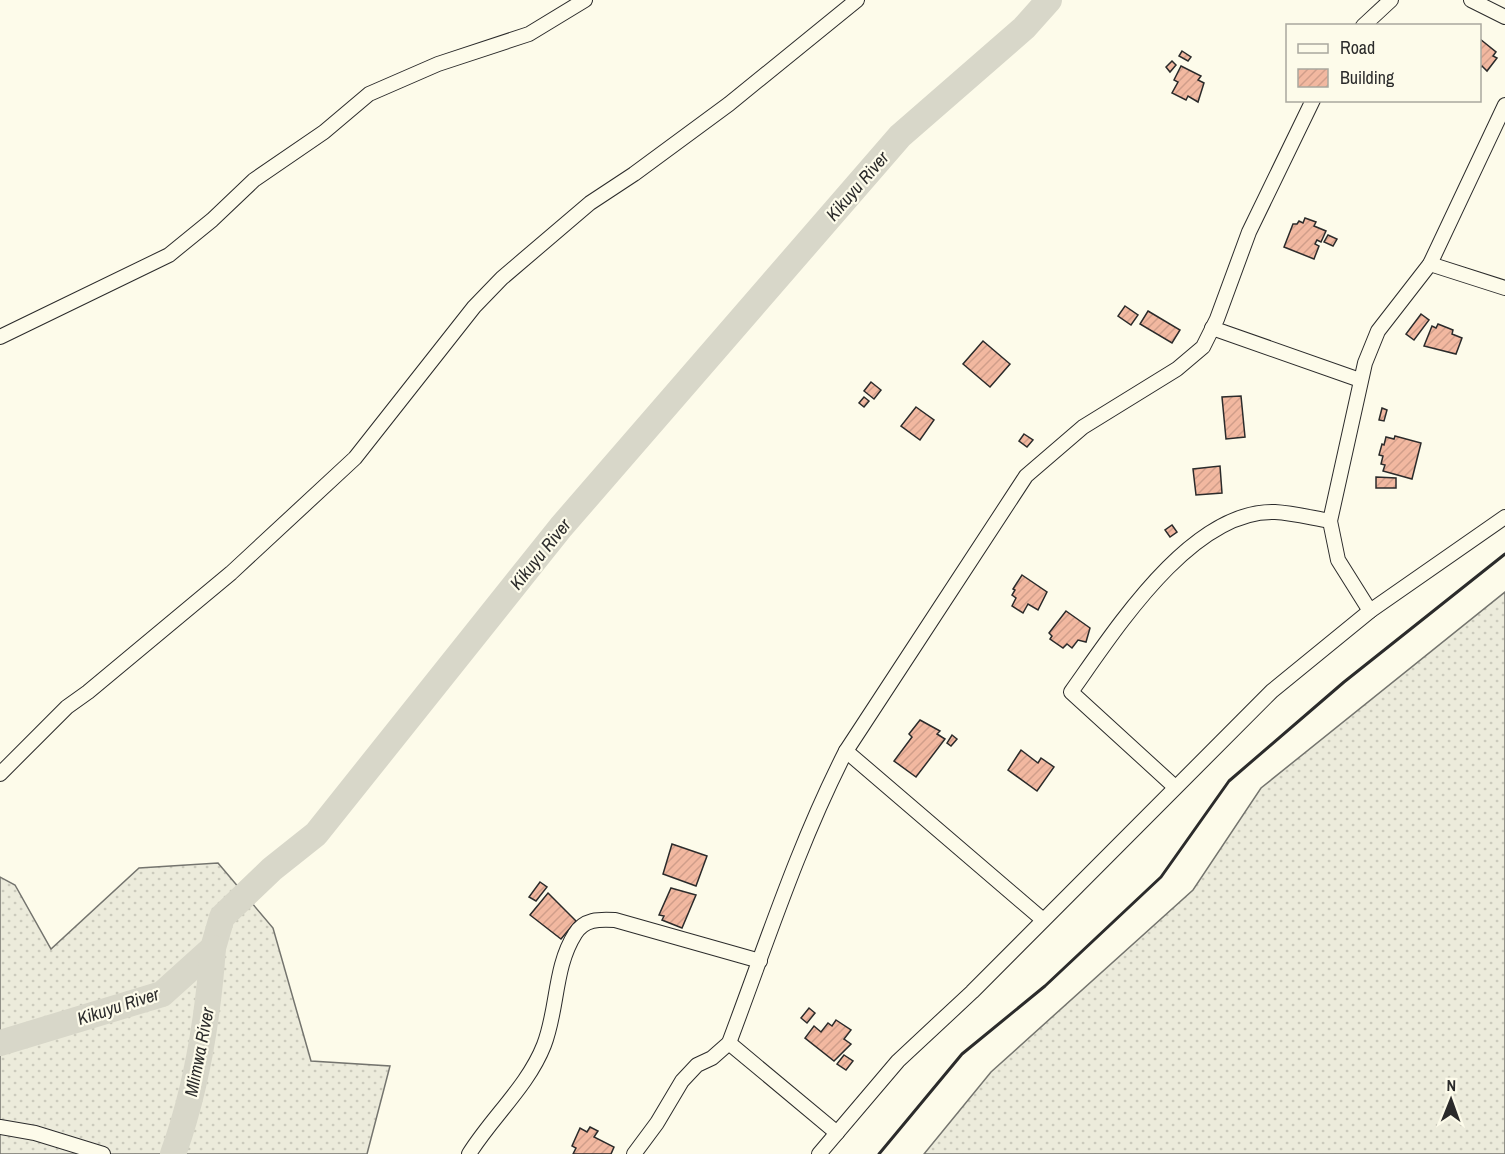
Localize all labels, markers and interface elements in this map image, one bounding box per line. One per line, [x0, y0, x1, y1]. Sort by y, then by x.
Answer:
legend [1286, 24, 1481, 102]
text: Road [1340, 35, 1375, 60]
text: Building [1340, 65, 1395, 90]
water label: Kikuyu River [820, 145, 895, 226]
water label: Kikuyu River [504, 512, 577, 595]
water label: Kikuyu River [74, 981, 163, 1031]
water label: Mlimwa River [178, 1004, 220, 1099]
north arrow [1421, 1070, 1481, 1130]
text: N [1446, 1074, 1456, 1096]

